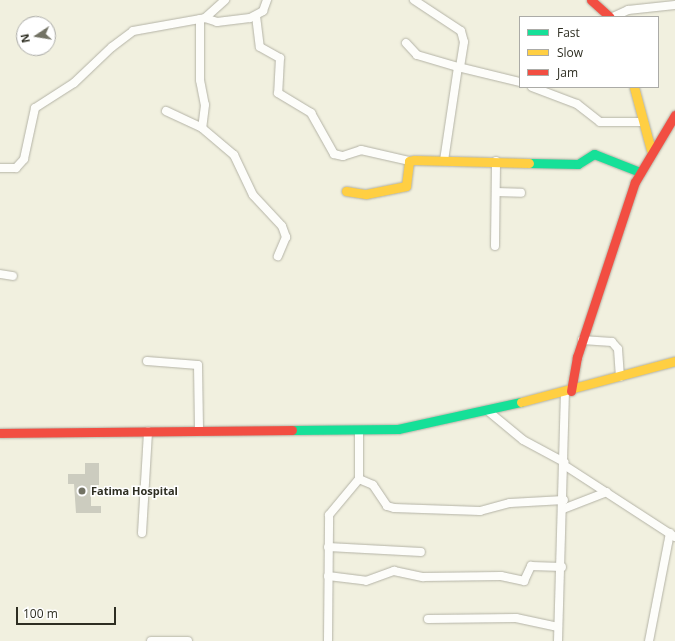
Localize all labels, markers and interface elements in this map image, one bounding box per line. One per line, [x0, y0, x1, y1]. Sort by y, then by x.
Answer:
north arrow [16, 16, 56, 56]
legend [519, 16, 659, 88]
text: Fast [557, 24, 580, 41]
text: N [16, 32, 33, 44]
text: Slow [557, 44, 583, 61]
text: Jam [557, 64, 578, 81]
place label: Fatima Hospital [91, 484, 178, 498]
marker: Fatima Hospital [76, 485, 88, 497]
scale bar [18, 599, 118, 625]
text: 100 m [23, 605, 58, 622]

